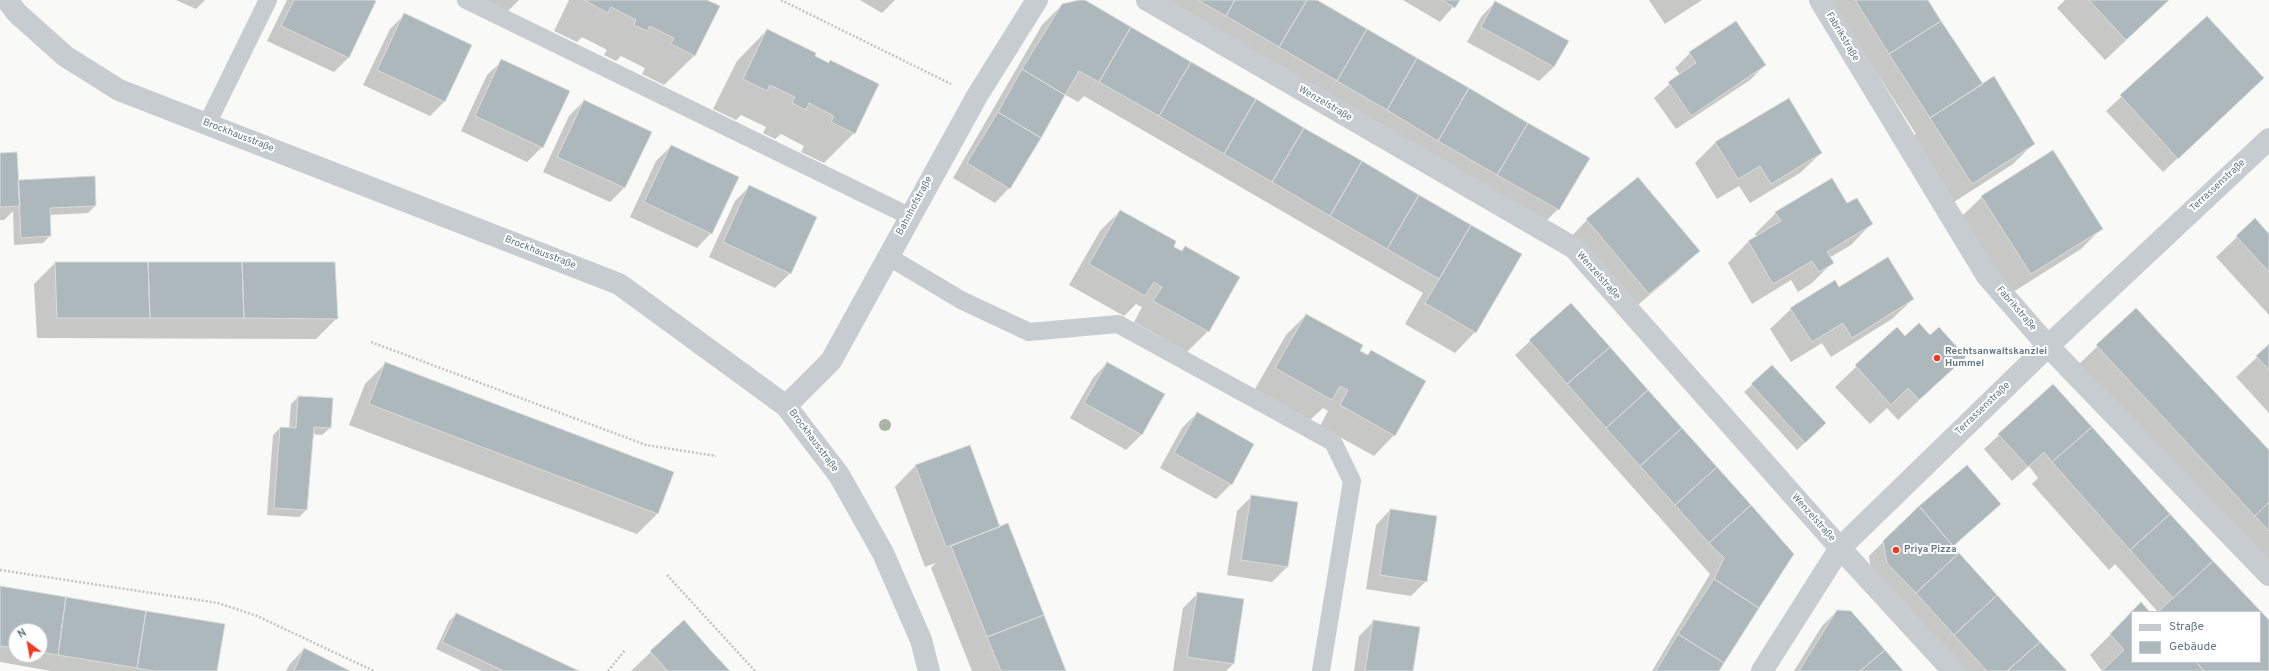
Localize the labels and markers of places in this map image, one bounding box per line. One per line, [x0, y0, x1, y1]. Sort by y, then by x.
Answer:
place label: Rechtsanwaltskanzlei Hummel [1945, 346, 2047, 370]
marker: Rechtsanwaltskanzlei Hummel [1932, 353, 1942, 363]
place label: Priya Pizza [1904, 544, 1956, 556]
marker: Priya Pizza [1891, 545, 1901, 555]

